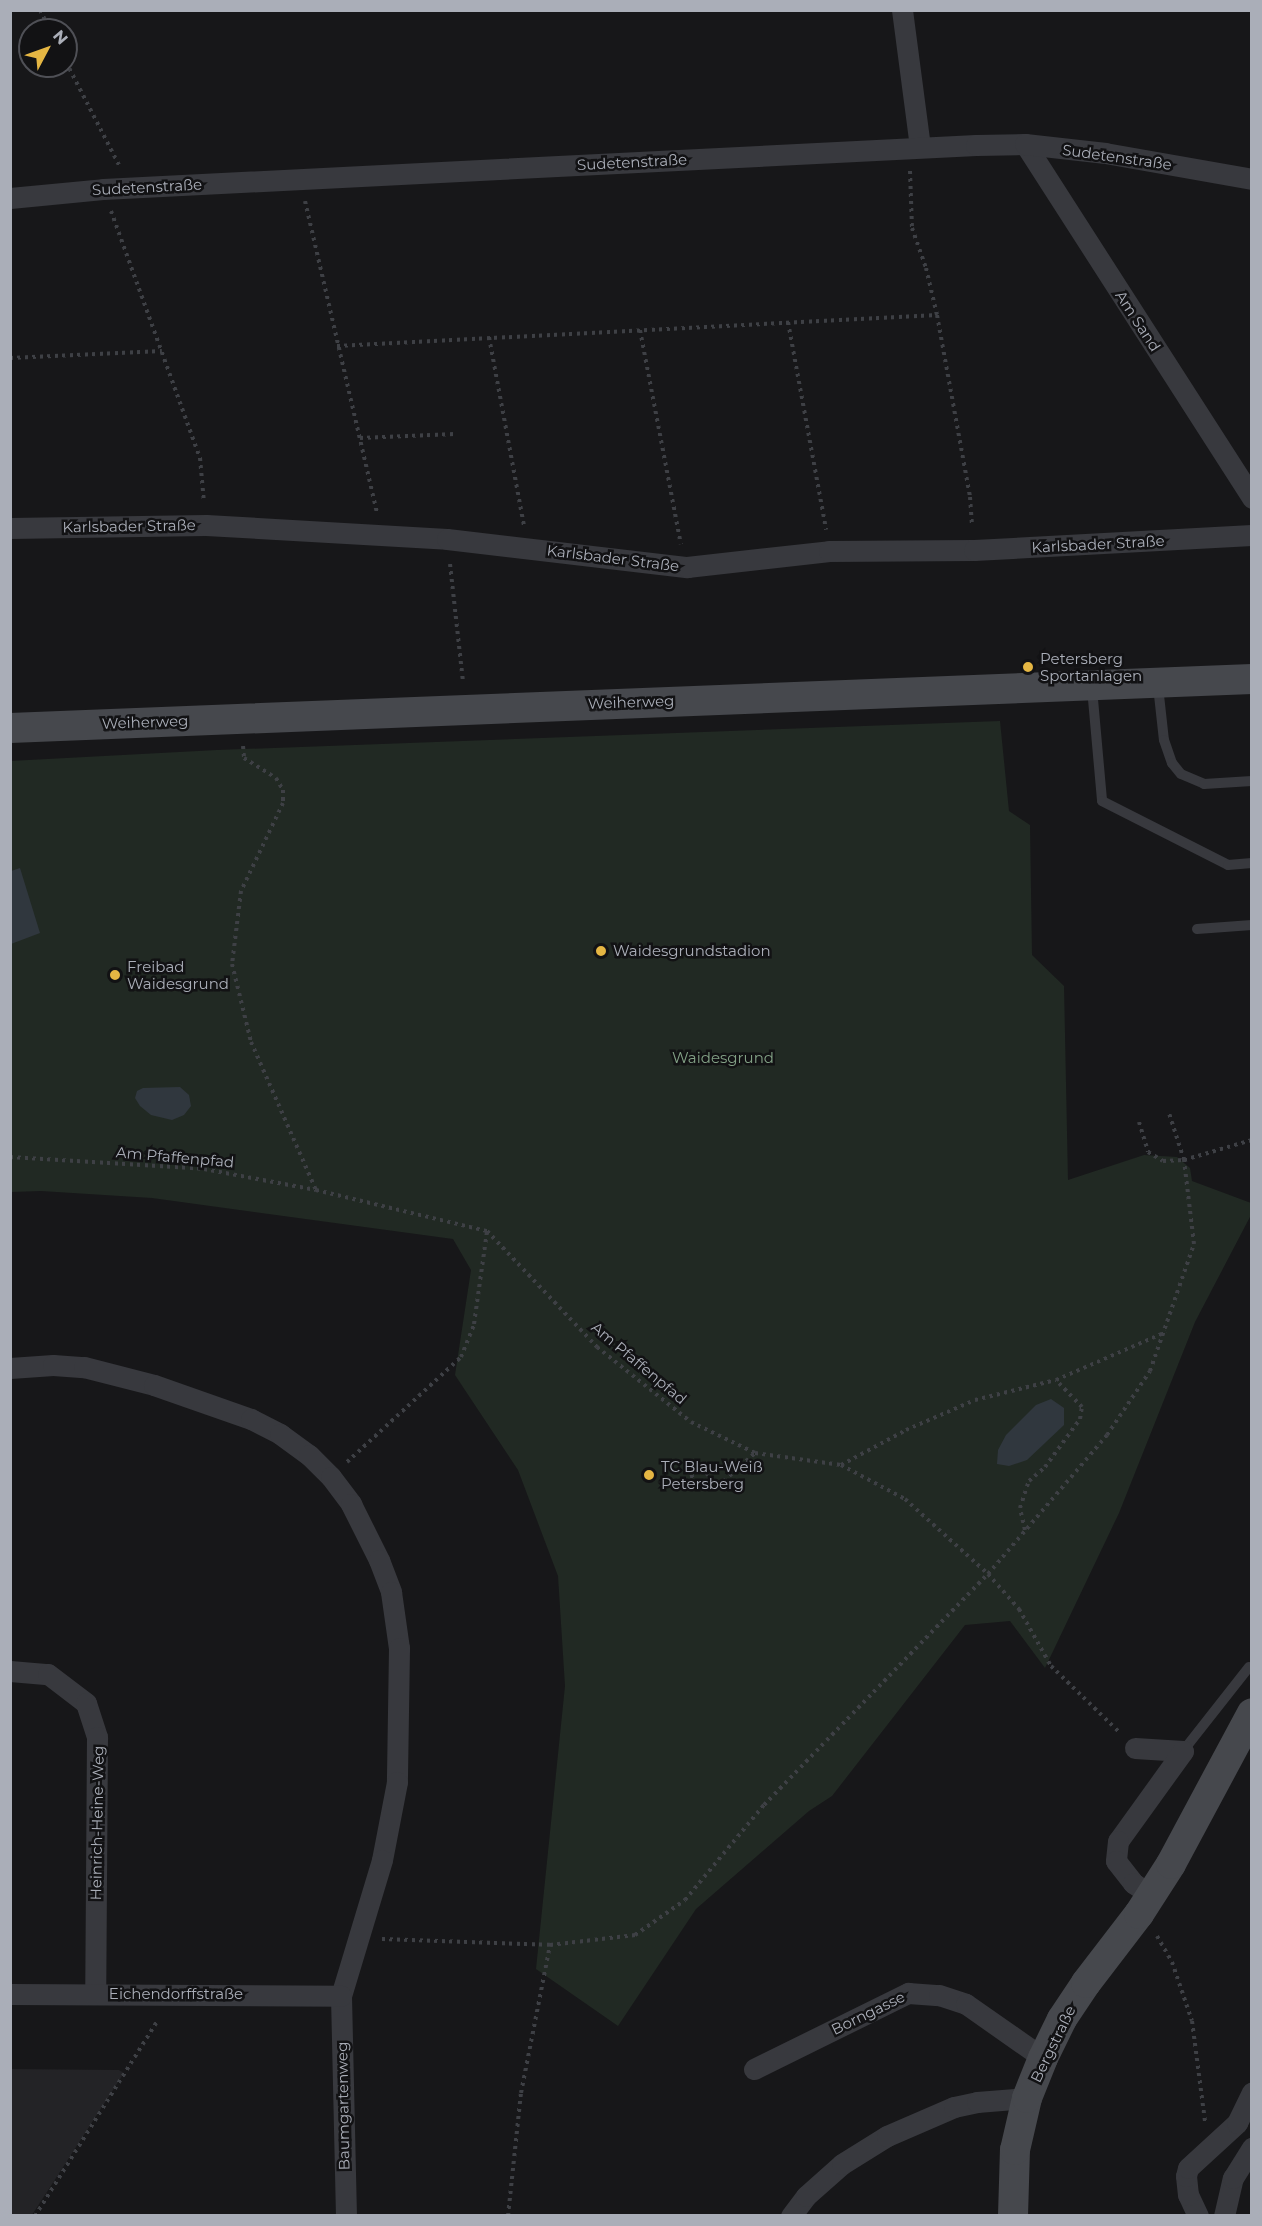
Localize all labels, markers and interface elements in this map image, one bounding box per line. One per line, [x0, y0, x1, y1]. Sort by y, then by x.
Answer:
north arrow [18, 18, 78, 78]
text: N [49, 26, 72, 48]
street label: Sudetenstraße [1061, 140, 1173, 174]
street label: Sudetenstraße [576, 150, 688, 174]
street label: Sudetenstraße [91, 175, 203, 199]
street label: Am Sand [1112, 287, 1164, 355]
street label: Karlsbader Straße [62, 516, 196, 536]
street label: Karlsbader Straße [1031, 532, 1165, 556]
street label: Karlsbader Straße [546, 541, 680, 575]
place label: Petersberg Sportanlagen [1040, 649, 1142, 684]
marker: Petersberg Sportanlagen [1021, 660, 1035, 674]
street label: Weiherweg [587, 691, 675, 713]
street label: Weiherweg [101, 711, 189, 733]
place label: Waidesgrundstadion [613, 942, 771, 960]
marker: Waidesgrundstadion [594, 944, 608, 958]
place label: Freibad Waidesgrund [127, 957, 229, 992]
marker: Freibad Waidesgrund [108, 968, 122, 982]
park label: Waidesgrund [672, 1049, 774, 1067]
street label: Am Pfaffenpfad [115, 1143, 235, 1171]
street label: Am Pfaffenpfad [588, 1318, 690, 1408]
place label: TC Blau-Weiß Petersberg [661, 1457, 763, 1492]
marker: TC Blau-Weiß Petersberg [642, 1468, 656, 1482]
street label: Heinrich-Heine-Weg [87, 1745, 107, 1901]
street label: Eichendorffstraße [109, 1985, 243, 2003]
street label: Borngasse [828, 1987, 908, 2039]
street label: Bergstraße [1027, 2003, 1079, 2085]
street label: Baumgartenweg [333, 2042, 353, 2170]

